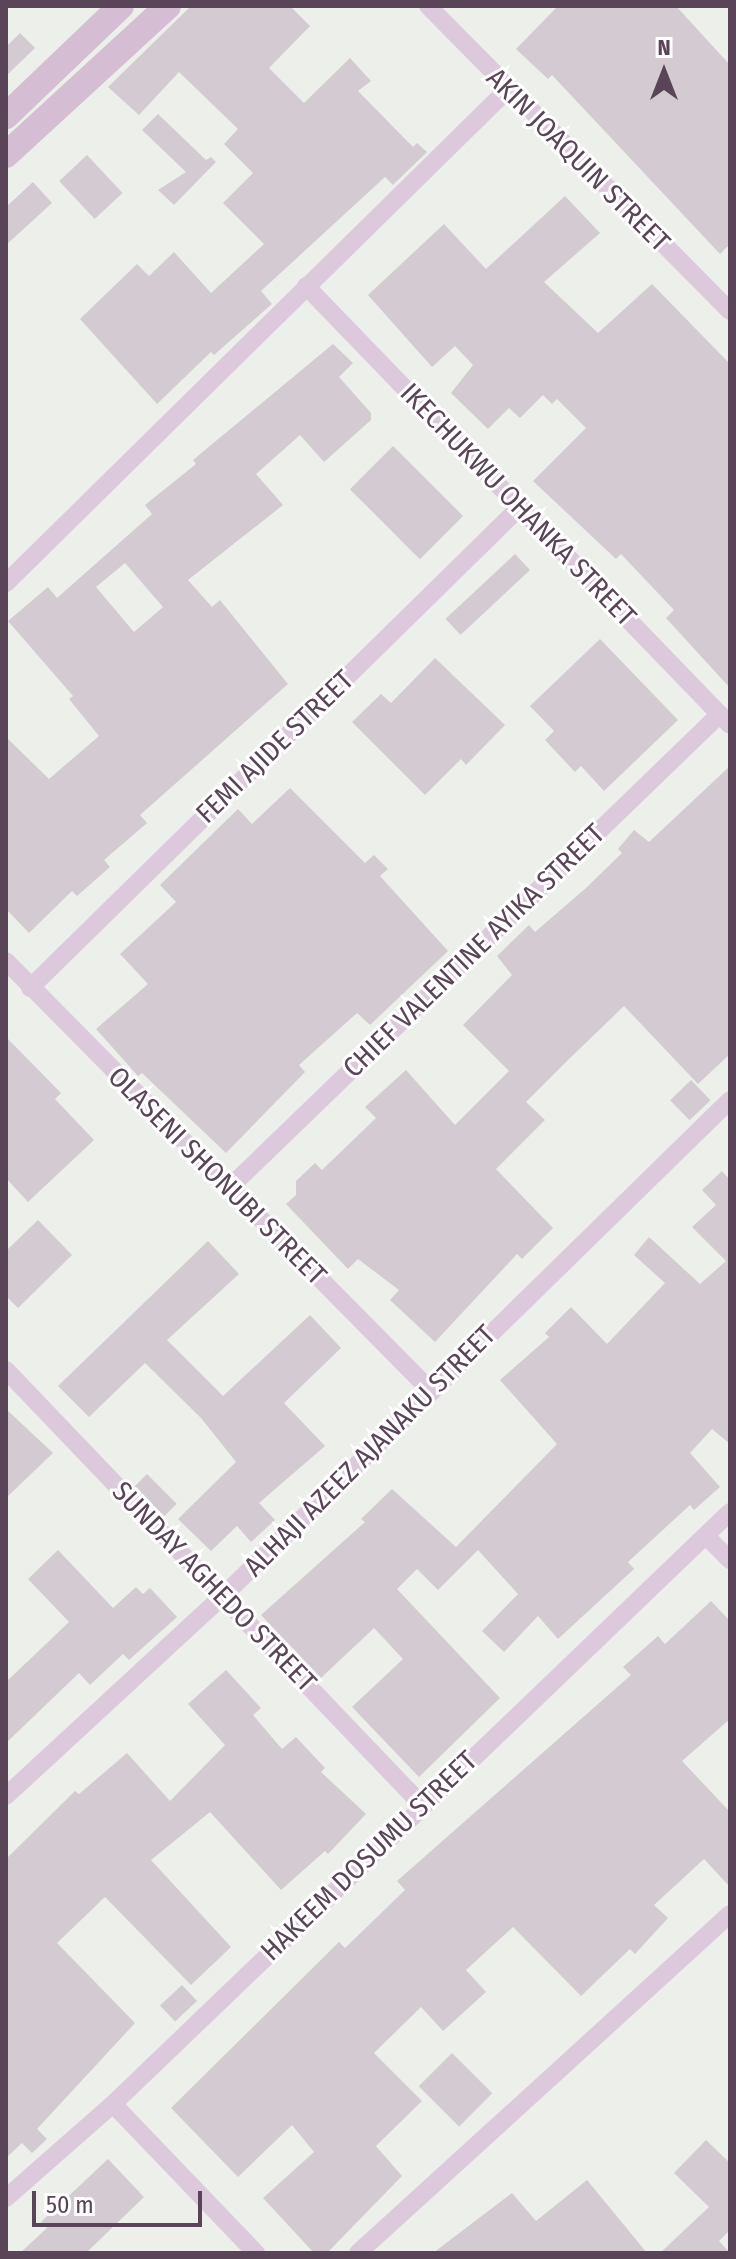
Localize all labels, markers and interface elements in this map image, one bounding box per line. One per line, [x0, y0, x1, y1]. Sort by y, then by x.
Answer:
north arrow [624, 32, 704, 112]
text: N [657, 34, 671, 61]
street label: AKIN JOAQUIN STREET [479, 61, 677, 259]
street label: IKECHUKWU OHANKA STREET [393, 377, 643, 633]
street label: FEMI AJIDE STREET [189, 663, 361, 831]
street label: CHIEF VALENTINE AYIKA STREET [336, 817, 612, 1085]
street label: OLASENI SHONUBI STREET [101, 1060, 333, 1292]
street label: ALHAJI AZEEZ AJANAKU STREET [237, 1318, 503, 1584]
street label: SUNDAY AGHEDO STREET [105, 1475, 323, 1699]
street label: HAKEEM DOSUMU STREET [254, 1744, 484, 1968]
scale bar [36, 2175, 206, 2225]
text: 50 m [46, 2191, 94, 2219]

